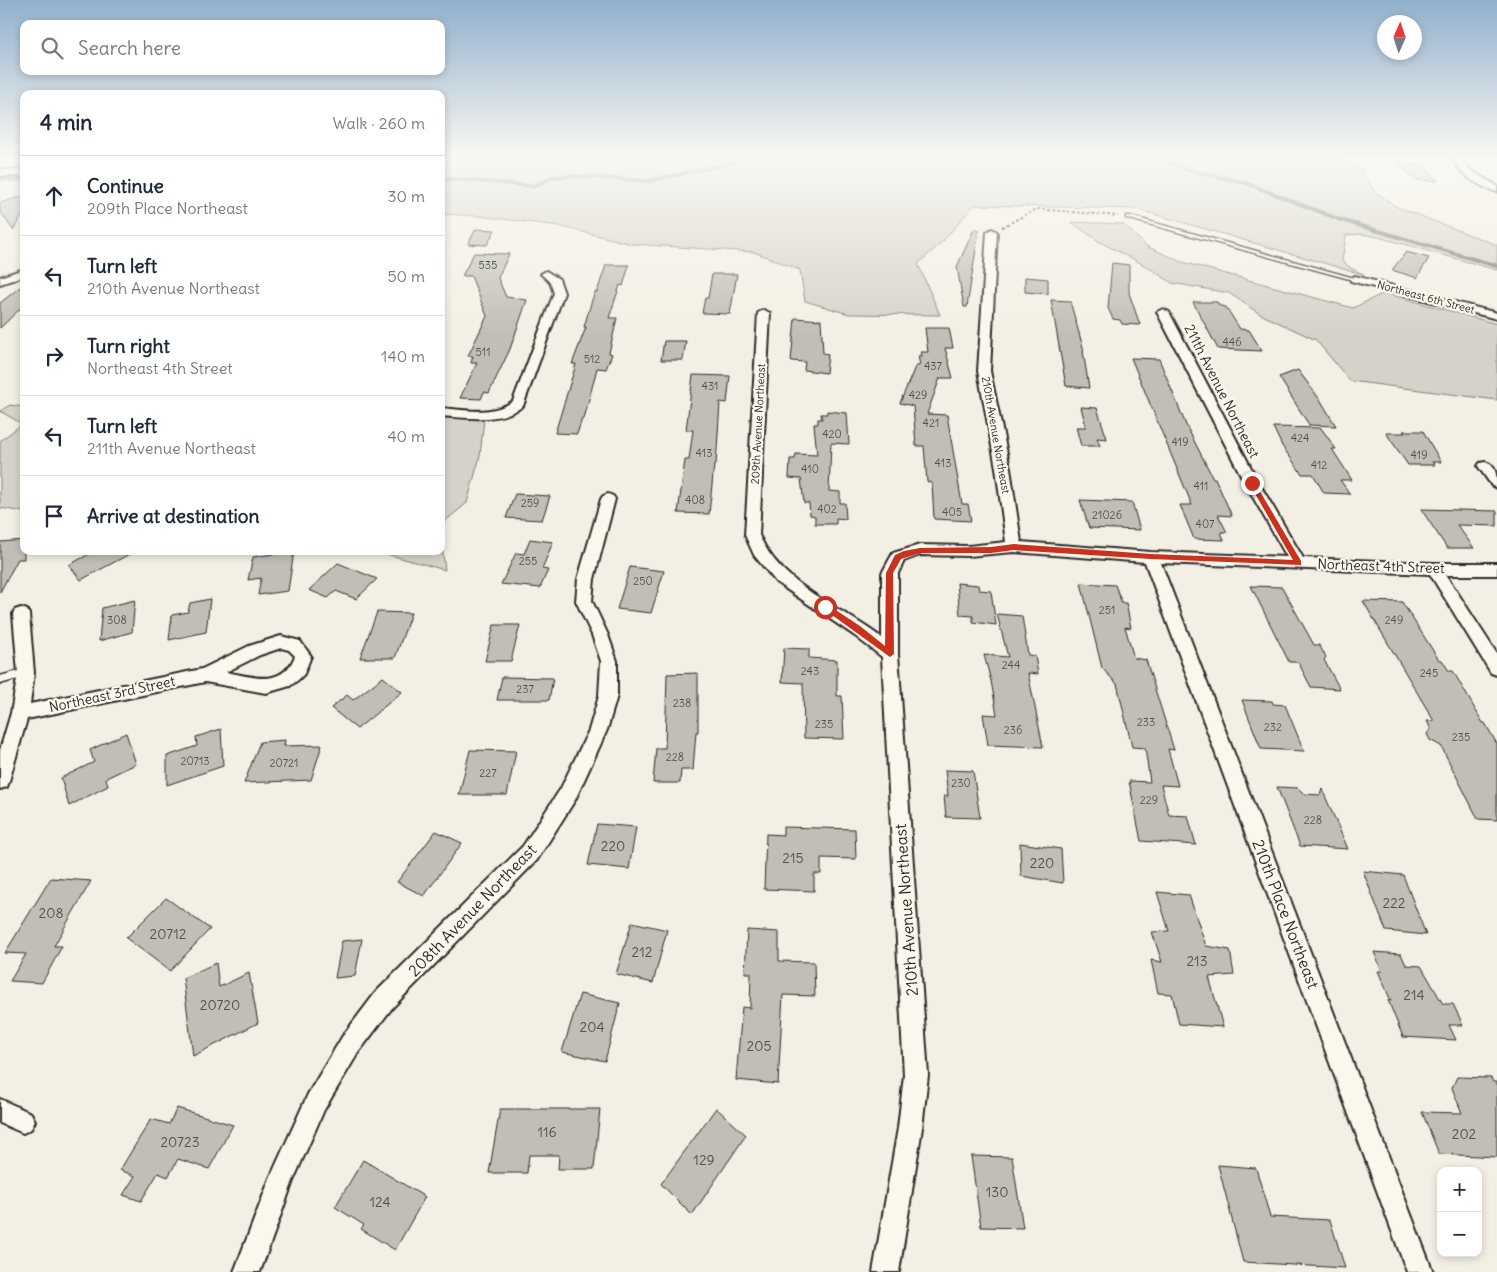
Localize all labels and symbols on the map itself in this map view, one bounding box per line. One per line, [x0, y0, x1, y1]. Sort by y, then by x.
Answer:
north arrow [1377, 15, 1422, 60]
house number: 535 [479, 258, 497, 272]
street label: Northeast 6th Street [1376, 277, 1476, 317]
street label: 211th Avenue Northeast [1180, 321, 1264, 461]
house number: 446 [1222, 335, 1242, 349]
house number: 511 [475, 345, 491, 359]
house number: 512 [584, 352, 600, 366]
house number: 437 [924, 359, 943, 373]
street label: 209th Avenue Northeast [748, 363, 768, 485]
street label: 210th Avenue Northeast [979, 375, 1013, 495]
house number: 431 [702, 379, 718, 393]
house number: 429 [909, 388, 927, 402]
house number: 421 [923, 416, 939, 430]
house number: 420 [822, 427, 842, 441]
house number: 424 [1291, 431, 1309, 445]
house number: 419 [1172, 435, 1188, 449]
house number: 413 [696, 446, 712, 460]
house number: 419 [1411, 448, 1427, 462]
house number: 413 [935, 456, 951, 470]
house number: 412 [1311, 458, 1327, 472]
house number: 410 [801, 462, 819, 476]
route end [1241, 472, 1264, 495]
house number: 411 [1194, 479, 1208, 493]
house number: 408 [685, 493, 705, 507]
house number: 259 [521, 496, 539, 510]
house number: 402 [817, 502, 837, 516]
house number: 405 [942, 505, 962, 519]
house number: 21026 [1092, 508, 1122, 522]
house number: 407 [1196, 517, 1215, 531]
house number: 255 [519, 554, 537, 568]
street label: Northeast 4th Street [1317, 555, 1445, 577]
house number: 250 [633, 574, 653, 588]
route start [814, 596, 837, 619]
house number: 251 [1099, 603, 1115, 617]
house number: 308 [107, 613, 127, 627]
house number: 249 [1385, 613, 1403, 627]
house number: 244 [1002, 658, 1020, 672]
house number: 243 [801, 664, 819, 678]
house number: 245 [1420, 666, 1438, 680]
street label: Northeast 3rd Street [47, 672, 177, 716]
house number: 237 [516, 682, 534, 696]
house number: 238 [673, 696, 691, 710]
house number: 233 [1137, 715, 1155, 729]
house number: 235 [815, 717, 833, 731]
house number: 232 [1264, 720, 1282, 734]
house number: 236 [1004, 723, 1022, 737]
house number: 235 [1452, 730, 1470, 744]
house number: 228 [666, 750, 684, 764]
house number: 20713 [180, 754, 210, 768]
house number: 20721 [270, 756, 298, 770]
house number: 227 [479, 766, 497, 780]
house number: 230 [951, 776, 971, 790]
house number: 229 [1140, 793, 1158, 807]
house number: 228 [1304, 813, 1322, 827]
street label: 210th Avenue Northeast [890, 822, 922, 997]
house number: 220 [601, 837, 625, 855]
street label: 210th Place Northeast [1248, 837, 1324, 992]
street label: 208th Avenue Northeast [404, 839, 541, 980]
house number: 215 [782, 849, 804, 867]
house number: 220 [1030, 854, 1054, 872]
house number: 222 [1382, 894, 1406, 912]
house number: 208 [39, 904, 63, 922]
house number: 20712 [150, 925, 187, 943]
house number: 212 [632, 943, 653, 961]
house number: 213 [1186, 952, 1208, 970]
house number: 214 [1403, 986, 1425, 1004]
house number: 20720 [200, 996, 240, 1014]
house number: 204 [580, 1018, 604, 1036]
house number: 205 [747, 1037, 771, 1055]
house number: 116 [537, 1123, 557, 1141]
house number: 202 [1452, 1125, 1477, 1143]
house number: 20723 [160, 1133, 200, 1151]
house number: 129 [693, 1151, 715, 1169]
house number: 130 [986, 1183, 1008, 1201]
house number: 124 [369, 1193, 391, 1211]

